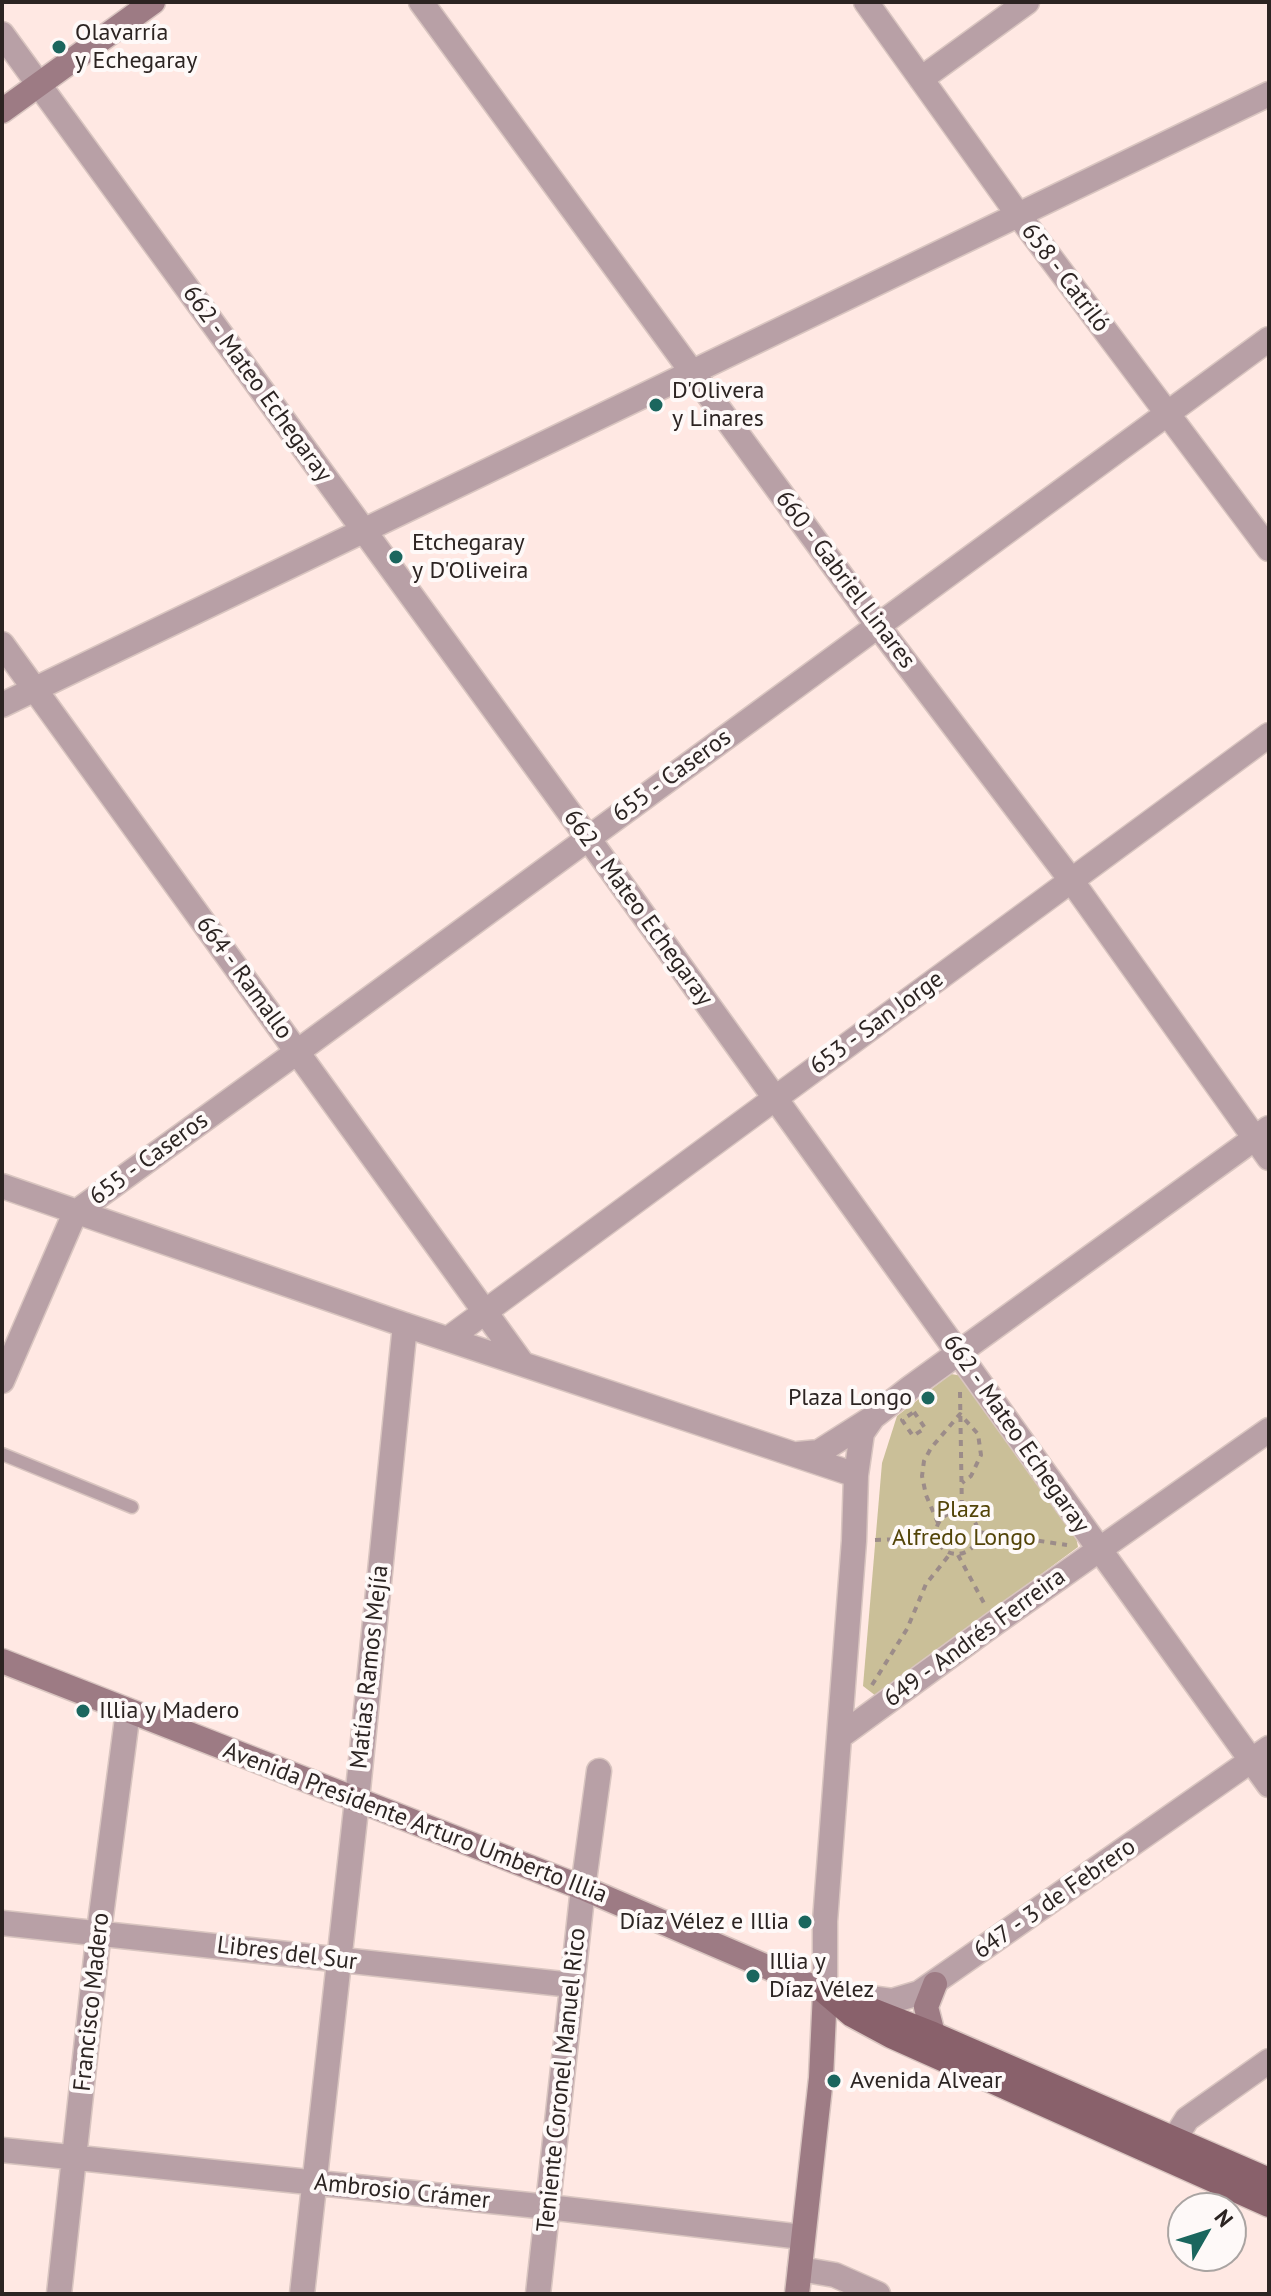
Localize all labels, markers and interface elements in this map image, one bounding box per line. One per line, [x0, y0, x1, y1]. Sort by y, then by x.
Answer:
place label: Olavarría y Echegaray [75, 19, 197, 75]
marker: Olavarría y Echegaray [50, 38, 68, 56]
street label: 658 - Catriló [1015, 218, 1115, 338]
street label: 662 - Mateo Echegaray [176, 280, 338, 488]
place label: D'Olivera y Linares [672, 377, 764, 433]
marker: D'Olivera y Linares [647, 396, 665, 414]
street label: 660 - Gabriel Linares [769, 486, 921, 674]
place label: Etchegaray y D'Oliveira [412, 529, 528, 585]
marker: Etchegaray y D'Oliveira [387, 548, 405, 566]
street label: 655 - Caseros [607, 723, 737, 829]
street label: 662 - Mateo Echegaray [557, 804, 719, 1012]
street label: 664 - Ramallo [190, 911, 298, 1045]
street label: 653 - San Jorge [805, 965, 949, 1081]
street label: 655 - Caseros [84, 1106, 214, 1212]
street label: 662 - Mateo Echegaray [937, 1329, 1095, 1539]
place label: Plaza Longo [788, 1384, 912, 1412]
marker: Plaza Longo [919, 1389, 937, 1407]
park label: Plaza Alfredo Longo [892, 1496, 1036, 1552]
street label: 649 - Andrés Ferreira [879, 1563, 1071, 1713]
street label: Matías Ramos Mejía [345, 1564, 395, 1770]
place label: Illia y Madero [99, 1697, 239, 1725]
marker: Illia y Madero [74, 1702, 92, 1720]
street label: Avenida Presidente Arturo Umberto Illia [219, 1736, 611, 1910]
street label: 647 - 3 de Febrero [969, 1833, 1141, 1965]
place label: Díaz Vélez e Illia [619, 1908, 789, 1936]
street label: Francisco Madero [68, 1911, 116, 2093]
marker: Díaz Vélez e Illia [796, 1913, 814, 1931]
street label: Teniente Coronel Manuel Rico [532, 1926, 592, 2234]
street label: Libres del Sur [215, 1931, 359, 1977]
place label: Illia y Díaz Vélez [769, 1948, 874, 2004]
marker: Illia y Díaz Vélez [744, 1967, 762, 1985]
place label: Avenida Alvear [850, 2067, 1002, 2095]
marker: Avenida Alvear [825, 2072, 843, 2090]
street label: Ambrosio Crámer [313, 2168, 491, 2216]
north arrow [1167, 2192, 1247, 2272]
text: N [1209, 2204, 1240, 2233]

